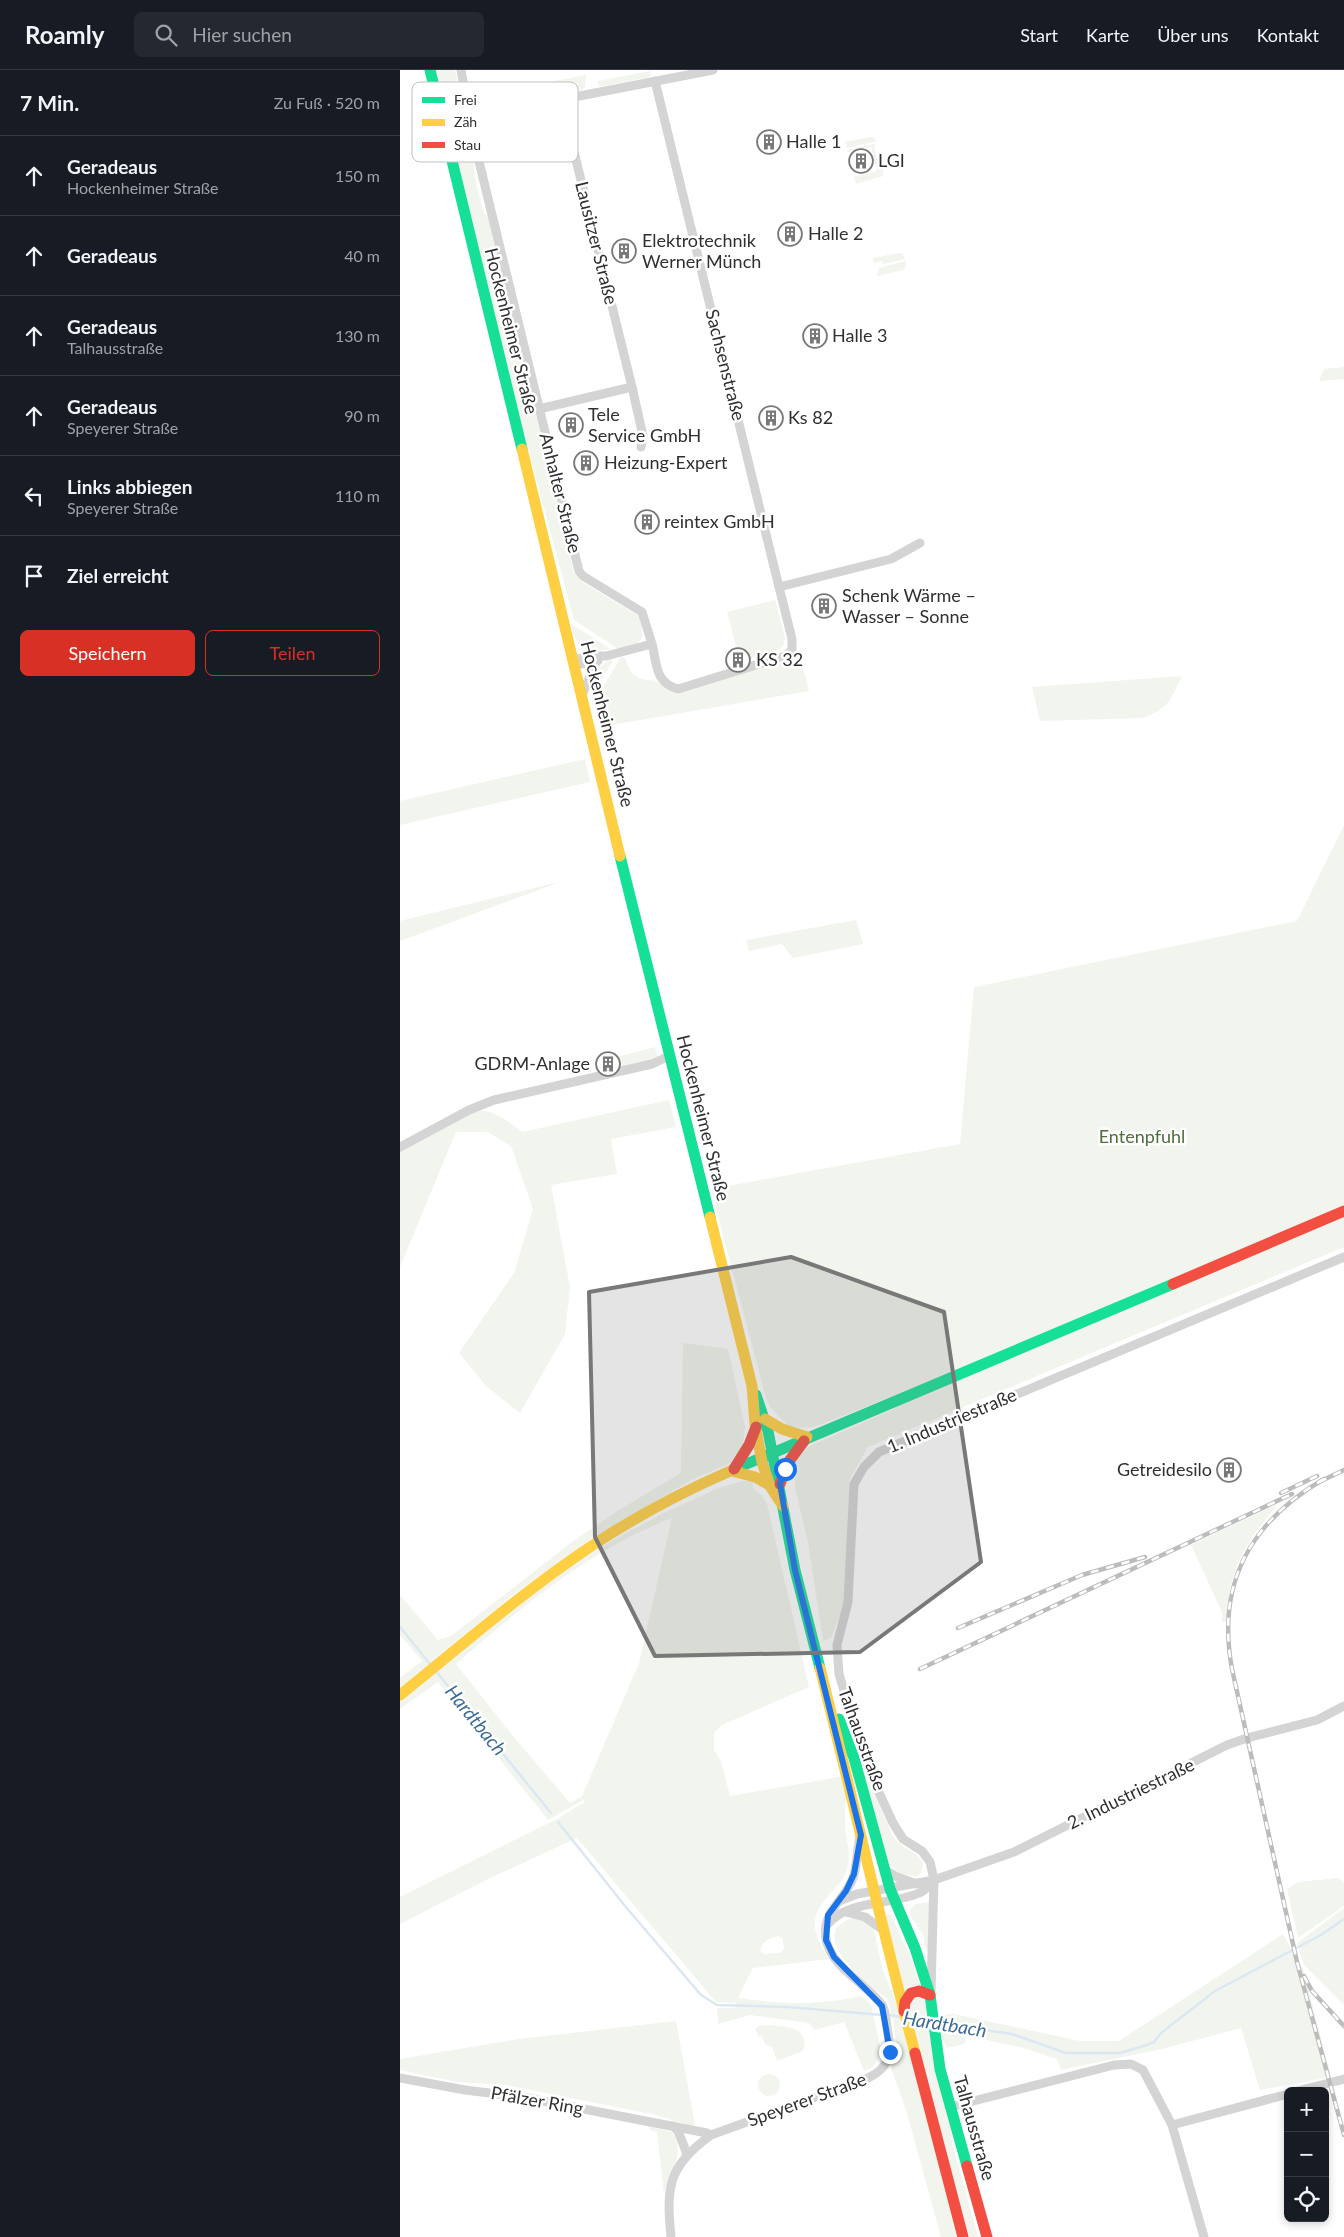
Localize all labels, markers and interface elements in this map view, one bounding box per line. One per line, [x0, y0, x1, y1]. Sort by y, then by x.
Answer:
search box [134, 12, 484, 57]
text: Roamly [25, 20, 104, 49]
icon: search [152, 21, 180, 49]
text: Hier suchen [192, 23, 292, 46]
text: Start [1020, 24, 1058, 46]
text: Karte [1086, 24, 1129, 46]
text: Über uns [1157, 24, 1229, 46]
text: Kontakt [1257, 24, 1319, 46]
legend [412, 82, 578, 162]
text: 7 Min. [20, 90, 79, 115]
text: Frei [454, 91, 477, 108]
text: Zu Fuß · 520 m [274, 93, 380, 112]
text: Zäh [454, 113, 477, 130]
building icon: Halle 1 [756, 129, 782, 155]
place label: Halle 1 [786, 130, 841, 152]
text: Stau [454, 136, 481, 153]
building icon: LGI [848, 148, 874, 174]
place label: LGI [878, 149, 905, 171]
text: Geradeaus [67, 155, 157, 178]
icon: ahead [20, 162, 48, 190]
text: 150 m [335, 166, 380, 185]
text: Hockenheimer Straße [67, 178, 219, 197]
street label: Lausitzer Straße [571, 179, 623, 307]
building icon: Halle 2 [777, 221, 803, 247]
place label: Halle 2 [808, 222, 863, 244]
place label: Elektrotechnik Werner Münch [642, 229, 761, 272]
building icon: Elektrotechnik Werner Münch [611, 238, 637, 264]
icon: ahead [20, 242, 48, 270]
text: Geradeaus [67, 244, 157, 267]
street label: Hockenheimer Straße [481, 245, 543, 416]
text: 40 m [344, 246, 380, 265]
street label: Sachsenstraße [701, 307, 750, 423]
text: Geradeaus [67, 315, 157, 338]
icon: ahead [20, 322, 48, 350]
building icon: Halle 3 [802, 323, 828, 349]
place label: Halle 3 [832, 324, 887, 346]
text: 130 m [335, 326, 380, 345]
text: Talhausstraße [67, 338, 163, 357]
text: Geradeaus [67, 395, 157, 418]
icon: ahead [20, 402, 48, 430]
place label: Tele Service GmbH [588, 403, 701, 446]
building icon: Ks 82 [758, 405, 784, 431]
text: 90 m [344, 406, 380, 425]
place label: Ks 82 [788, 406, 833, 428]
building icon: Tele Service GmbH [558, 412, 584, 438]
text: Speyerer Straße [67, 418, 178, 437]
street label: Anhalter Straße [535, 430, 587, 555]
building icon: Heizung-Expert [573, 450, 599, 476]
place label: Heizung-Expert [604, 451, 728, 473]
text: Links abbiegen [67, 475, 192, 498]
icon: left [20, 482, 48, 510]
text: 110 m [335, 486, 380, 505]
text: Speyerer Straße [67, 498, 178, 517]
building icon: reintex GmbH [634, 509, 660, 535]
place label: reintex GmbH [664, 510, 775, 532]
icon: arrive [20, 562, 48, 590]
text: Ziel erreicht [67, 564, 169, 587]
place label: Schenk Wärme – Wasser – Sonne [842, 584, 976, 627]
building icon: Schenk Wärme – Wasser – Sonne [811, 593, 837, 619]
button: Speichern [20, 630, 195, 676]
button: Teilen [205, 630, 380, 676]
street label: Hockenheimer Straße [577, 638, 639, 809]
building icon: KS 32 [725, 647, 751, 673]
place label: KS 32 [756, 648, 803, 670]
street label: Hockenheimer Straße [673, 1032, 735, 1203]
building icon: GDRM-Anlage [595, 1051, 621, 1077]
place label: GDRM-Anlage [474, 1052, 590, 1074]
park label: Entenpfuhl [1099, 1125, 1185, 1147]
street label: 1. Industriestraße [884, 1383, 1020, 1457]
building icon: Getreidesilo [1216, 1457, 1242, 1483]
route start [774, 1458, 797, 1481]
place label: Getreidesilo [1117, 1458, 1212, 1480]
water label: Hardtbach [441, 1680, 512, 1760]
street label: Talhausstraße [834, 1684, 892, 1793]
street label: 2. Industriestraße [1063, 1753, 1198, 1833]
water label: Hardtbach [902, 2006, 988, 2041]
route end [879, 2041, 902, 2064]
street label: Speyerer Straße [744, 2067, 869, 2131]
street label: Talhausstraße [949, 2073, 1000, 2183]
street label: Pfälzer Ring [489, 2081, 585, 2119]
map controls [1284, 2087, 1329, 2222]
button: + [1284, 2087, 1329, 2132]
button: − [1284, 2132, 1329, 2177]
button: locate [1284, 2177, 1329, 2222]

